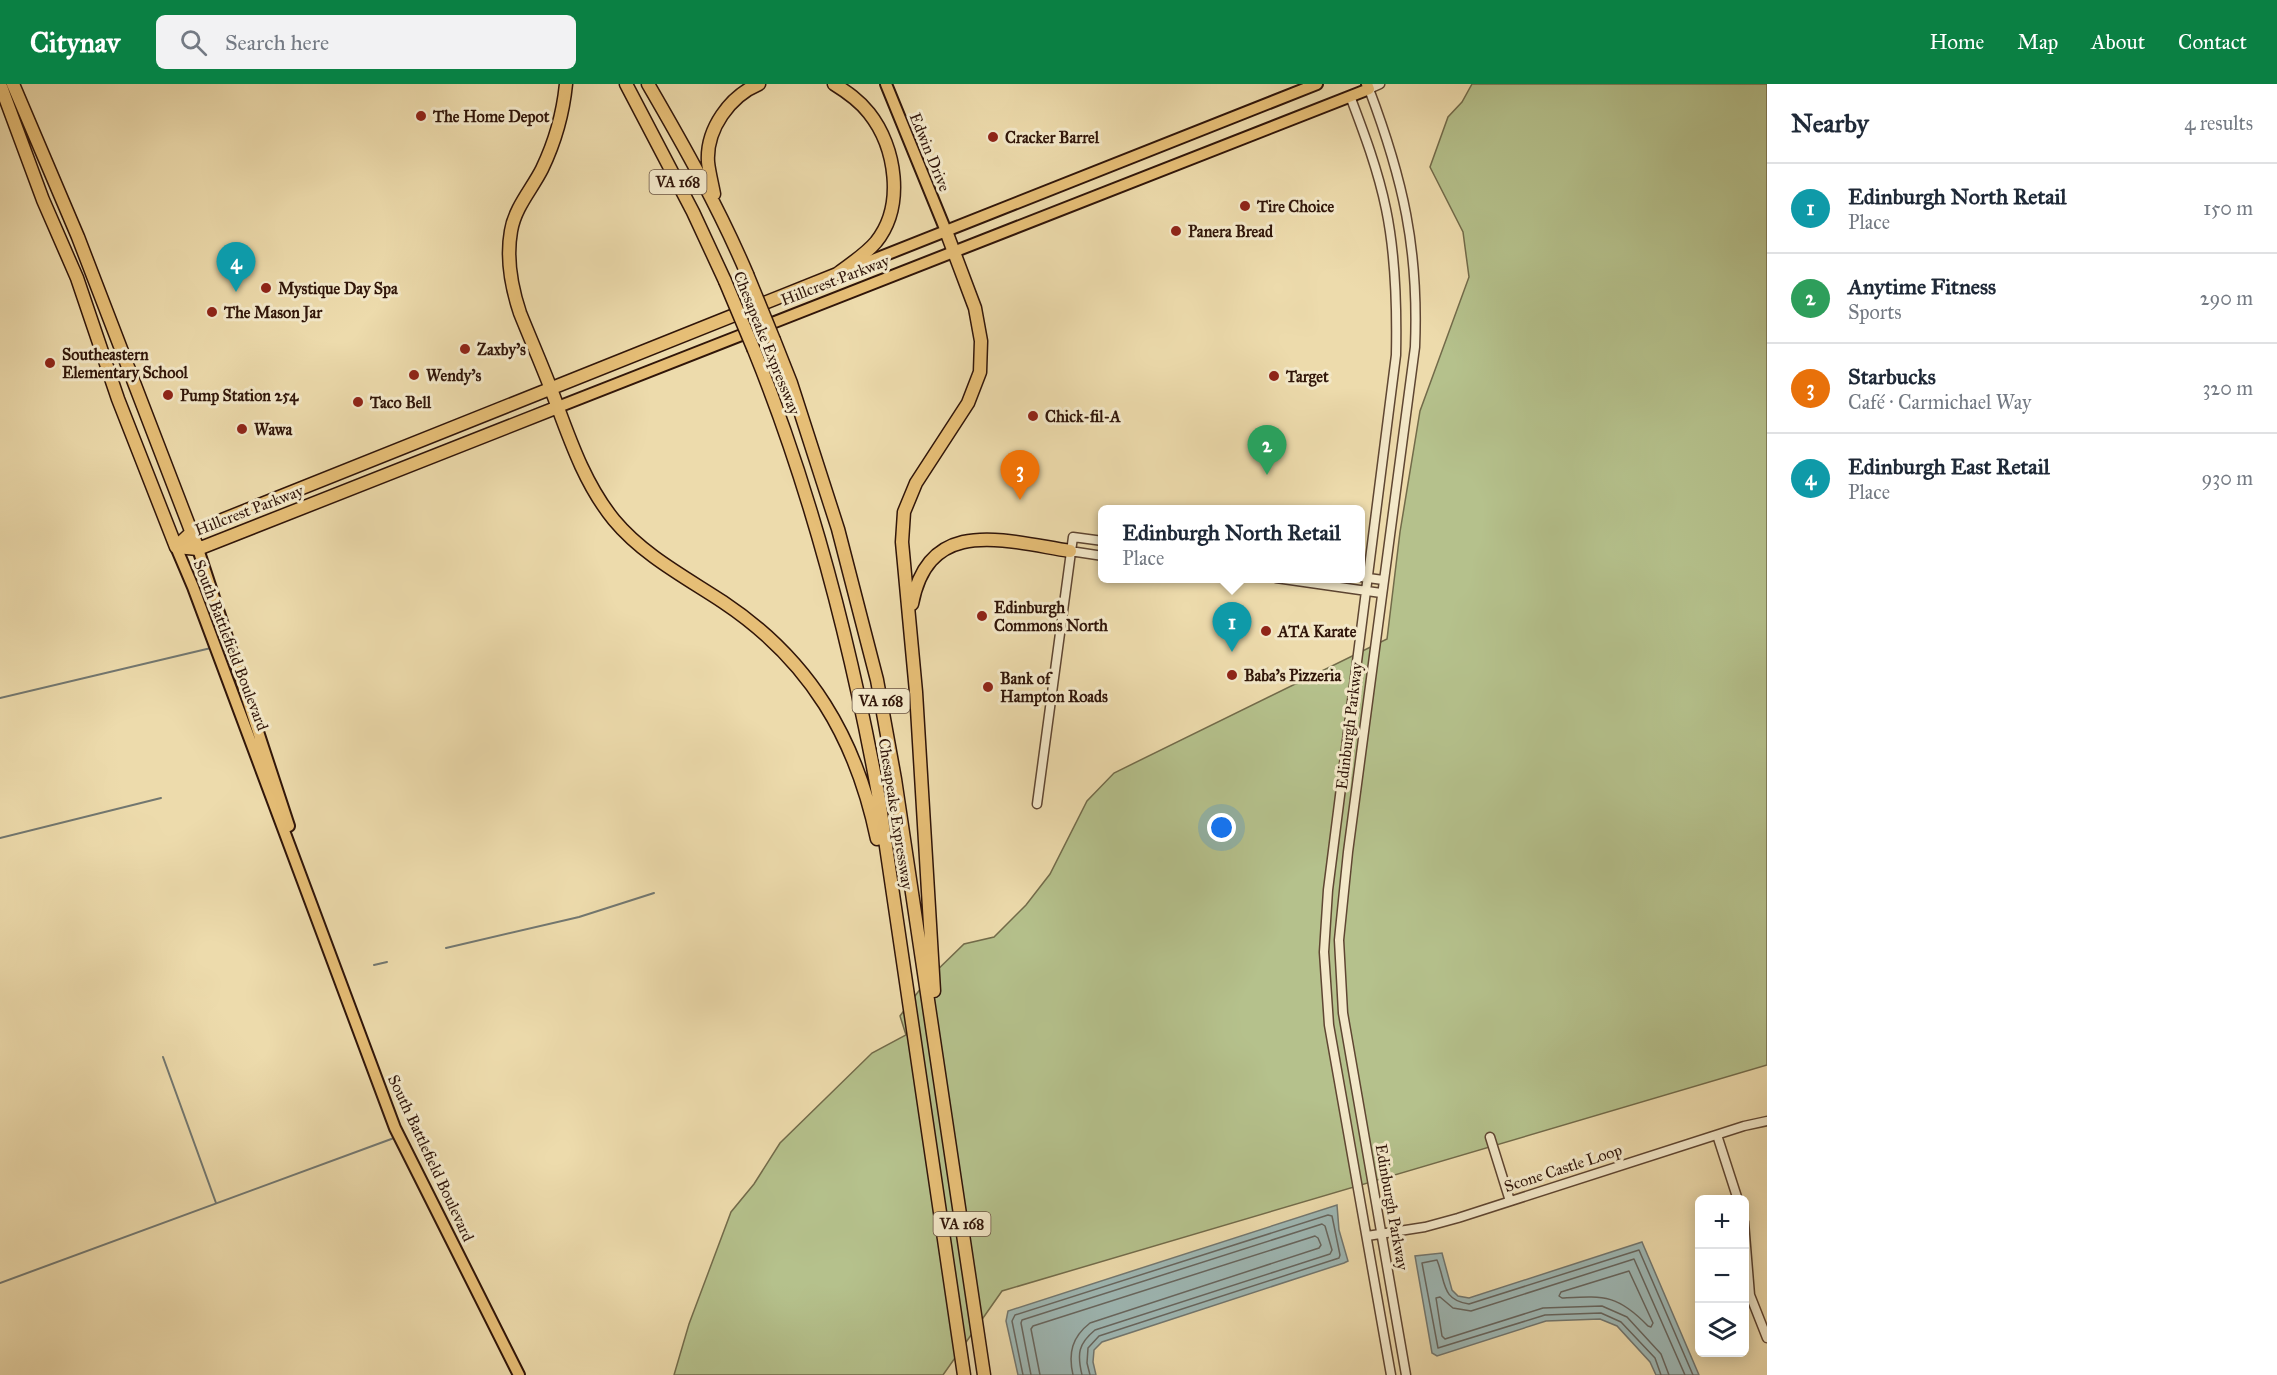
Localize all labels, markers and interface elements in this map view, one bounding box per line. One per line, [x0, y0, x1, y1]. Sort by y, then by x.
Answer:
search box [156, 15, 576, 69]
text: Citynav [30, 25, 120, 60]
icon: search [177, 26, 210, 59]
text: Search here [225, 29, 329, 56]
text: Home [1929, 29, 1984, 55]
text: Map [2017, 29, 2058, 55]
text: About [2091, 29, 2145, 55]
text: Contact [2178, 29, 2247, 55]
place label: The Home Depot [432, 107, 550, 127]
text: Nearby [1791, 107, 1869, 139]
marker: The Home Depot [414, 109, 428, 123]
street label: Edwin Drive [906, 110, 955, 195]
text: 4 results [2184, 111, 2253, 135]
place label: Cracker Barrel [1005, 128, 1100, 147]
marker: Cracker Barrel [986, 130, 1000, 144]
road number: VA 168 [650, 170, 706, 194]
text: Edinburgh North Retail [1848, 183, 2067, 210]
text: 1 [1807, 196, 1814, 220]
text: 150 m [2203, 196, 2253, 220]
place label: Tire Choice [1256, 197, 1334, 216]
marker: Tire Choice [1238, 199, 1252, 213]
text: Place [1848, 210, 1890, 234]
place label: Panera Bread [1188, 222, 1274, 241]
marker: Panera Bread [1169, 224, 1183, 238]
pin: 4 [216, 242, 256, 292]
street label: Hillcrest Parkway [778, 250, 892, 309]
street label: Chesapeake Expressway [730, 268, 805, 418]
text: Anytime Fitness [1848, 273, 1996, 300]
place label: Mystique Day Spa [278, 279, 399, 299]
marker: Mystique Day Spa [259, 281, 273, 295]
text: 2 [1806, 286, 1815, 310]
text: 290 m [2200, 286, 2253, 310]
text: Sports [1848, 300, 1902, 324]
place label: The Mason Jar [223, 303, 323, 323]
marker: The Mason Jar [205, 305, 219, 319]
place label: Zaxby's [477, 340, 526, 360]
marker: Zaxby's [458, 342, 472, 356]
place label: Southeastern Elementary School [62, 345, 188, 383]
marker: Southeastern Elementary School [43, 356, 57, 370]
text: Starbucks [1848, 363, 1936, 390]
place label: Wendy's [426, 366, 481, 386]
place label: Target [1285, 367, 1329, 387]
marker: Wendy's [407, 368, 421, 382]
marker: Target [1267, 369, 1281, 383]
text: 3 [1807, 376, 1815, 400]
text: 320 m [2202, 376, 2253, 400]
place label: Pump Station 254 [180, 386, 299, 406]
marker: Pump Station 254 [161, 388, 175, 402]
text: Café · Carmichael Way [1848, 390, 2031, 414]
place label: Taco Bell [369, 393, 432, 412]
marker: Taco Bell [351, 395, 365, 409]
place label: Chick-fil-A [1045, 407, 1121, 426]
marker: Chick-fil-A [1026, 409, 1040, 423]
place label: Wawa [254, 420, 294, 439]
marker: Wawa [235, 422, 249, 436]
pin: 2 [1248, 426, 1286, 475]
pin: 3 [1000, 450, 1040, 500]
text: Edinburgh East Retail [1848, 453, 2050, 480]
text: 4 [1805, 466, 1816, 490]
text: 930 m [2202, 466, 2253, 490]
street label: Hillcrest Parkway [192, 480, 306, 539]
text: Place [1848, 480, 1890, 504]
popup [1098, 505, 1365, 583]
text: Edinburgh North Retail [1122, 519, 1341, 546]
text: Place [1122, 546, 1164, 570]
street label: South Battlefield Boulevard [190, 557, 272, 733]
place label: Edinburgh Commons North [994, 598, 1108, 635]
pin: 1 [1212, 602, 1252, 652]
marker: Edinburgh Commons North [975, 609, 989, 623]
place label: ATA Karate [1277, 622, 1357, 641]
marker: ATA Karate [1259, 624, 1273, 638]
street label: Edinburgh Parkway [1332, 661, 1367, 791]
place label: Baba’s Pizzeria [1244, 666, 1342, 685]
marker: Baba’s Pizzeria [1225, 668, 1239, 682]
place label: Bank of Hampton Roads [1000, 669, 1108, 707]
marker: Bank of Hampton Roads [981, 680, 995, 694]
road number: VA 168 [852, 689, 910, 713]
street label: Chesapeake Expressway [875, 737, 917, 892]
your location [1207, 813, 1236, 842]
street label: South Battlefield Boulevard [384, 1072, 478, 1244]
street label: Scone Castle Loop [1502, 1140, 1624, 1196]
street label: Edinburgh Parkway [1371, 1142, 1413, 1272]
map controls [1695, 1195, 1749, 1357]
button: + [1695, 1195, 1749, 1249]
road number: VA 168 [934, 1212, 990, 1236]
button: − [1695, 1249, 1749, 1303]
button: layers [1695, 1303, 1749, 1357]

